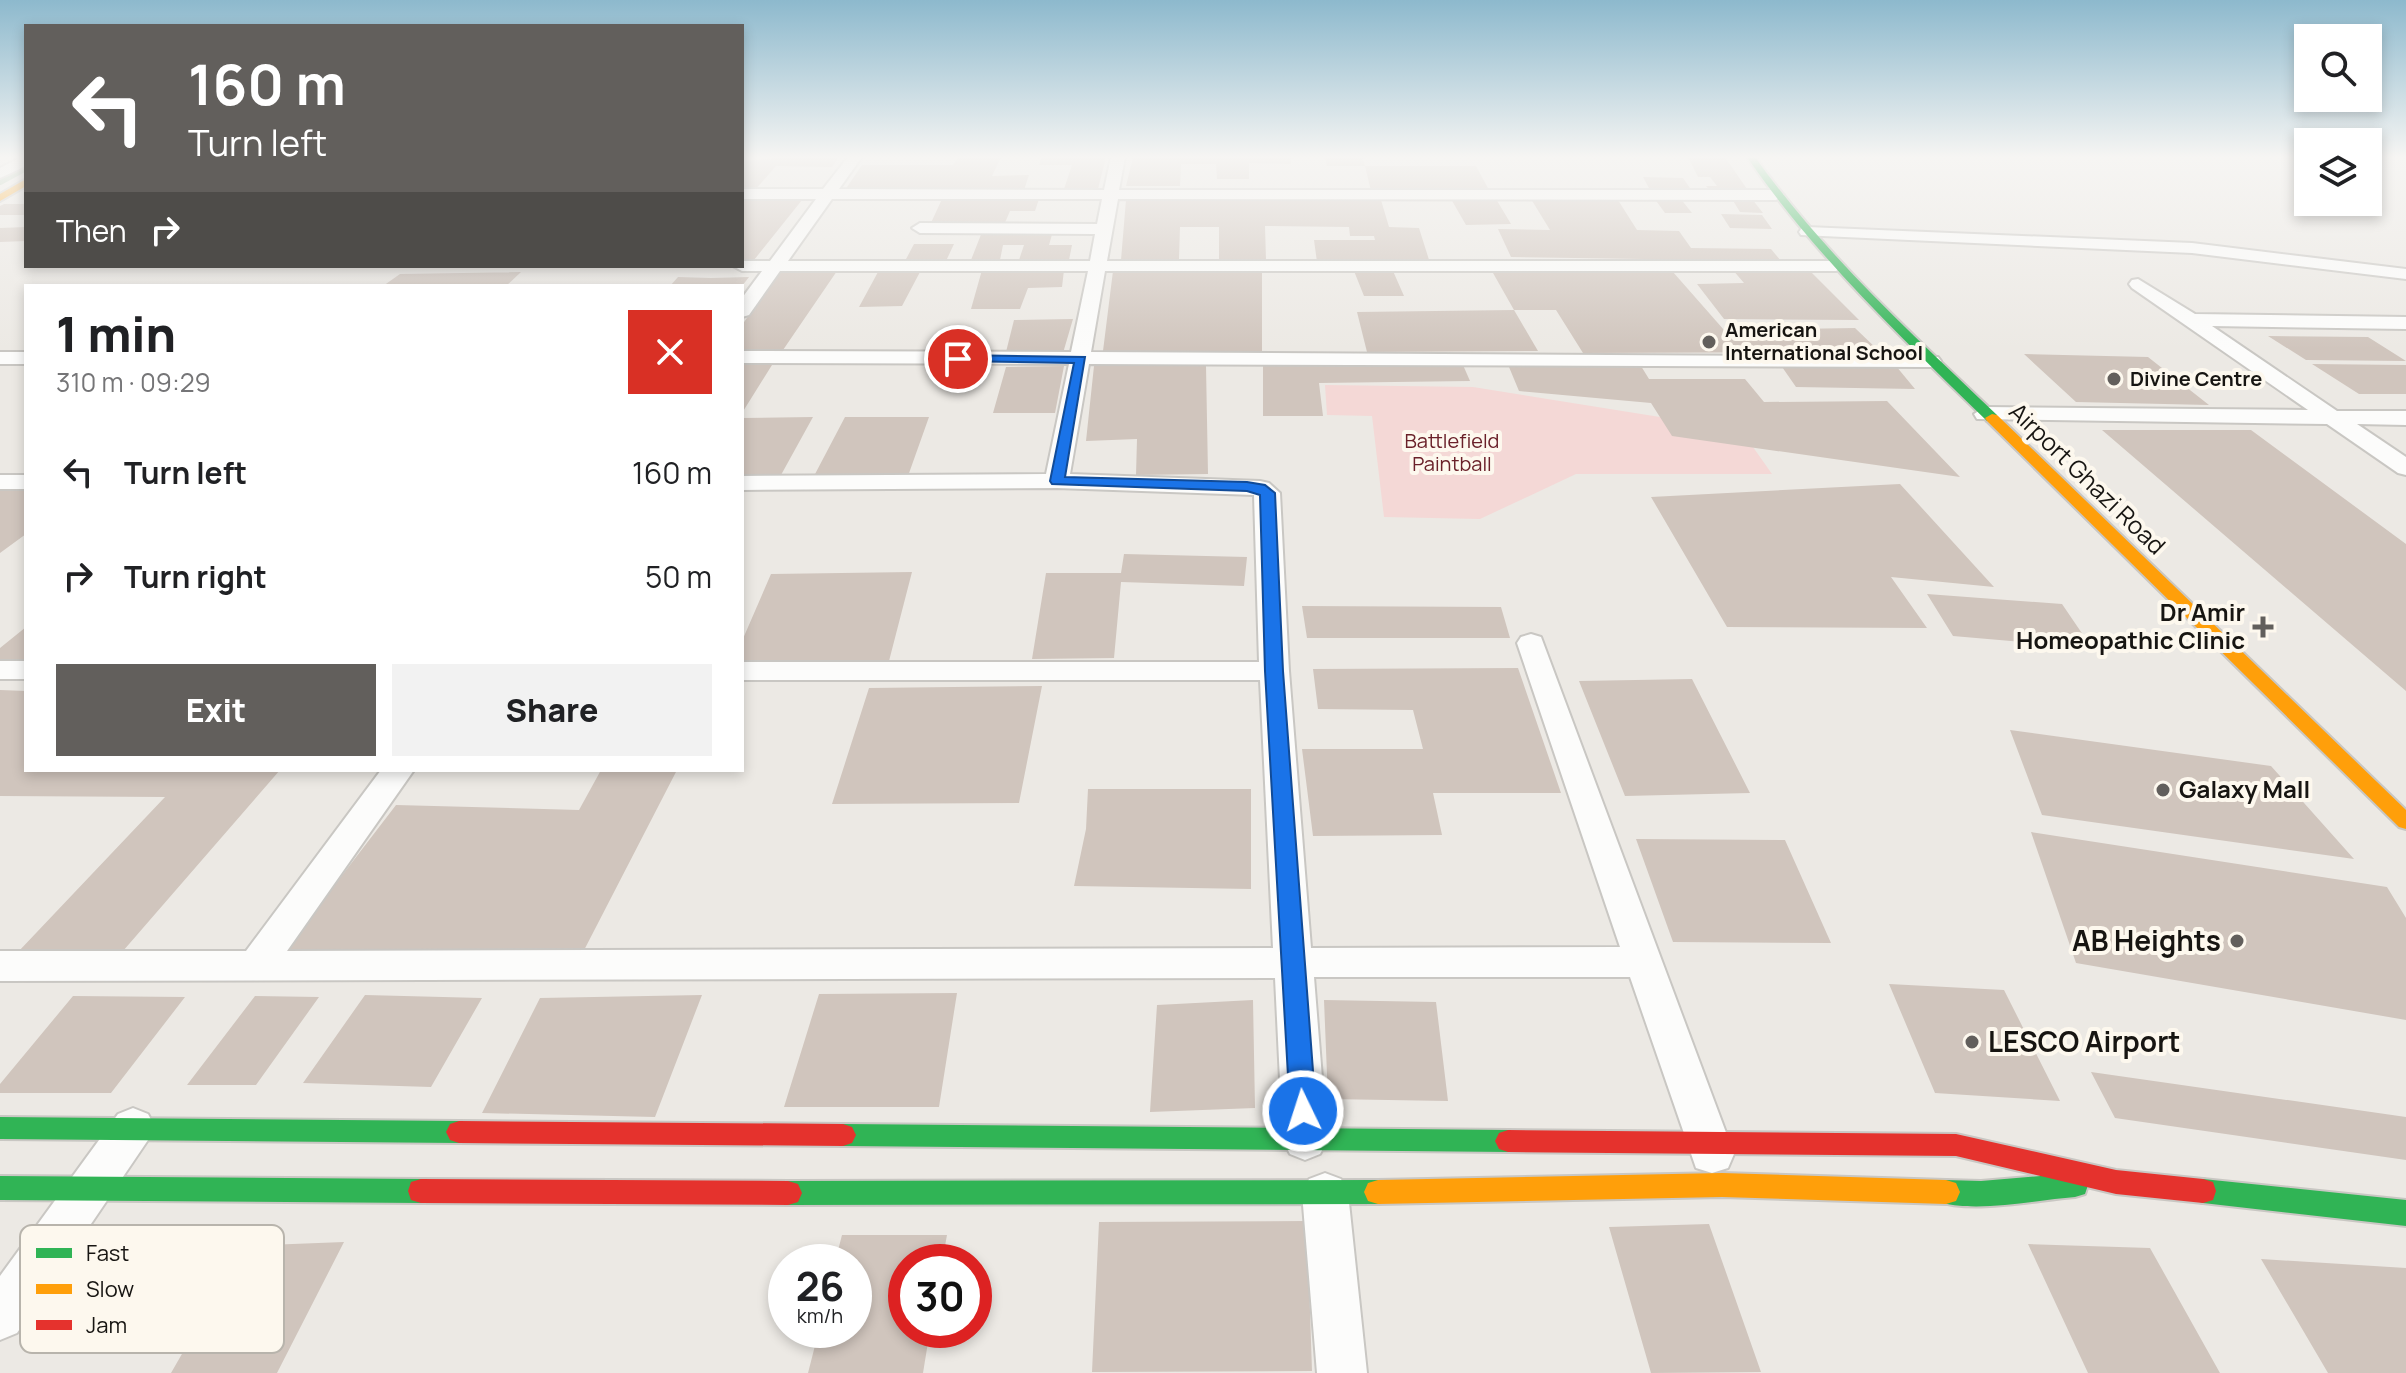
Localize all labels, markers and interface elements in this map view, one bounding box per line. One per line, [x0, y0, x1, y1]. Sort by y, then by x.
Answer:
map controls [2294, 24, 2382, 216]
button: search [2294, 24, 2382, 112]
text: 160 m [188, 45, 346, 122]
icon: left [56, 56, 160, 160]
text: Turn left [188, 118, 327, 167]
button: layers [2294, 128, 2382, 216]
icon: right [143, 208, 187, 252]
text: Then [56, 210, 127, 251]
text: 1 min [56, 301, 176, 366]
button: close [628, 310, 712, 394]
place label: American International School [1725, 316, 1923, 366]
pin [924, 325, 992, 393]
marker: American International School [1700, 333, 1718, 351]
icon: arrive [936, 337, 980, 381]
text: 310 m · 09:29 [56, 364, 211, 400]
place label: Divine Centre [2130, 365, 2262, 392]
marker: Divine Centre [2105, 370, 2123, 388]
street label: Airport Ghazi Road [2003, 395, 2173, 561]
park label: Battlefield Paintball [1405, 427, 1499, 477]
icon: left [56, 450, 100, 494]
text: Turn left [124, 452, 247, 493]
text: 160 m [632, 452, 712, 493]
icon: right [56, 554, 100, 598]
text: Turn right [124, 556, 267, 597]
text: 50 m [645, 556, 712, 597]
place label: Dr Amir Homeopathic Clinic [2016, 595, 2245, 656]
marker: Dr Amir Homeopathic Clinic [2252, 616, 2274, 638]
button: Exit [56, 664, 376, 756]
button: Share [392, 664, 712, 756]
place label: Galaxy Mall [2179, 772, 2310, 805]
marker: Galaxy Mall [2154, 781, 2172, 799]
place label: AB Heights [2072, 921, 2221, 959]
marker: AB Heights [2228, 932, 2246, 950]
place label: LESCO Airport [1988, 1022, 2180, 1060]
marker: LESCO Airport [1963, 1033, 1981, 1051]
position arrow [1261, 1069, 1345, 1153]
legend [20, 1225, 284, 1353]
text: Fast [86, 1238, 129, 1268]
speed limit sign: 30 [888, 1244, 992, 1348]
text: 26 [796, 1258, 844, 1313]
text: Slow [86, 1274, 134, 1304]
text: km/h [797, 1302, 843, 1329]
text: Jam [86, 1310, 127, 1340]

